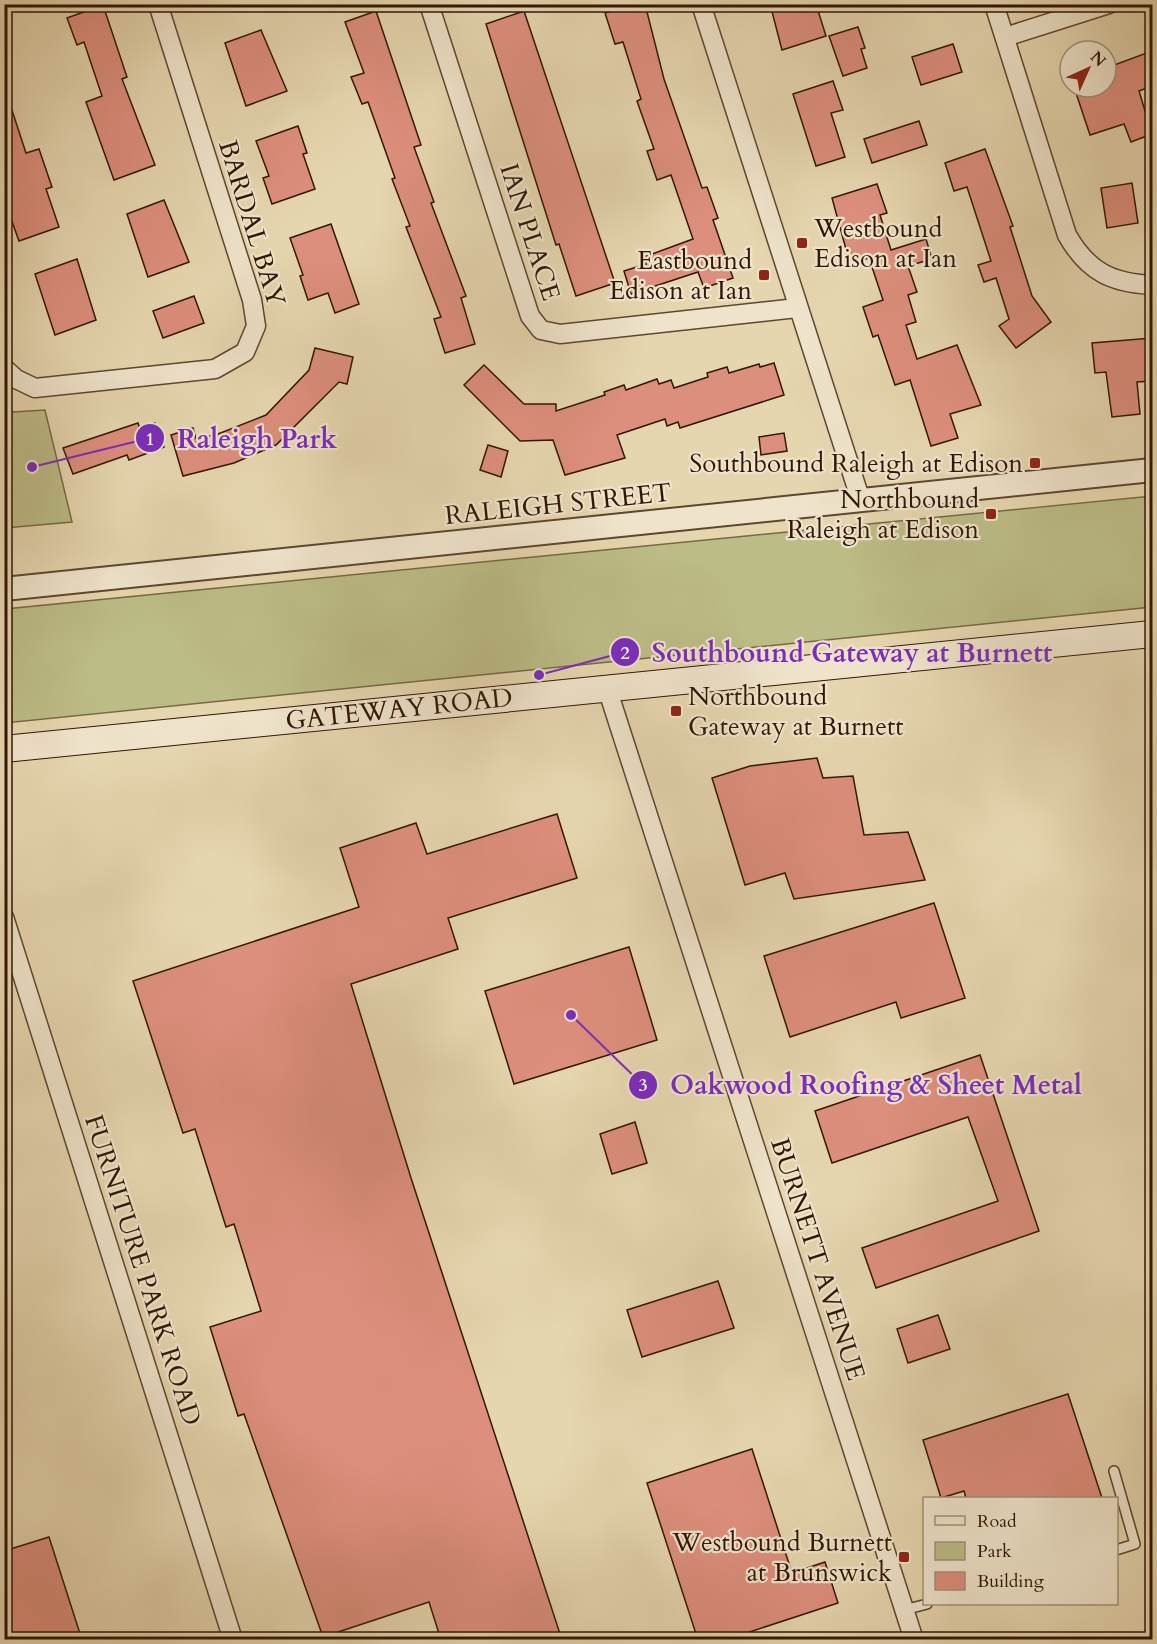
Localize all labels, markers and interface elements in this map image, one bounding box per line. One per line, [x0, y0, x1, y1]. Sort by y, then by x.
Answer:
north arrow [1058, 39, 1118, 99]
text: N [1085, 46, 1111, 72]
street label: BARDAL BAY [210, 136, 294, 311]
street label: IAN PLACE [491, 159, 569, 305]
place label: Westbound Edison at Ian [813, 211, 957, 276]
marker: Westbound Edison at Ian [795, 236, 809, 250]
place label: Eastbound Edison at Ian [609, 243, 752, 308]
marker: Eastbound Edison at Ian [757, 268, 771, 282]
callout: Raleigh Park [135, 416, 349, 461]
text: Raleigh Park [177, 421, 337, 458]
text: 1 [145, 427, 155, 452]
place label: Southbound Raleigh at Edison [689, 446, 1023, 481]
marker: Southbound Raleigh at Edison [1028, 456, 1042, 470]
street label: RALEIGH STREET [443, 475, 673, 533]
place label: Northbound Raleigh at Edison [787, 482, 979, 547]
marker: Northbound Raleigh at Edison [984, 507, 998, 521]
callout: Southbound Gateway at Burnett [610, 630, 1064, 675]
text: Southbound Gateway at Burnett [652, 635, 1053, 672]
text: 2 [620, 641, 630, 666]
place label: Northbound Gateway at Burnett [688, 679, 904, 744]
street label: GATEWAY ROAD [284, 680, 514, 738]
marker: Northbound Gateway at Burnett [669, 704, 683, 718]
callout: Oakwood Roofing & Sheet Metal [628, 1062, 1094, 1107]
text: Oakwood Roofing & Sheet Metal [670, 1067, 1082, 1104]
text: 3 [638, 1073, 648, 1098]
street label: FURNITURE PARK ROAD [76, 1110, 210, 1430]
street label: BURNETT AVENUE [762, 1133, 874, 1385]
legend [923, 1497, 1118, 1605]
text: Road [977, 1509, 1017, 1534]
place label: Westbound Burnett at Brunswick [671, 1525, 892, 1590]
text: Park [977, 1539, 1012, 1564]
marker: Westbound Burnett at Brunswick [897, 1550, 911, 1564]
text: Building [977, 1569, 1045, 1594]

